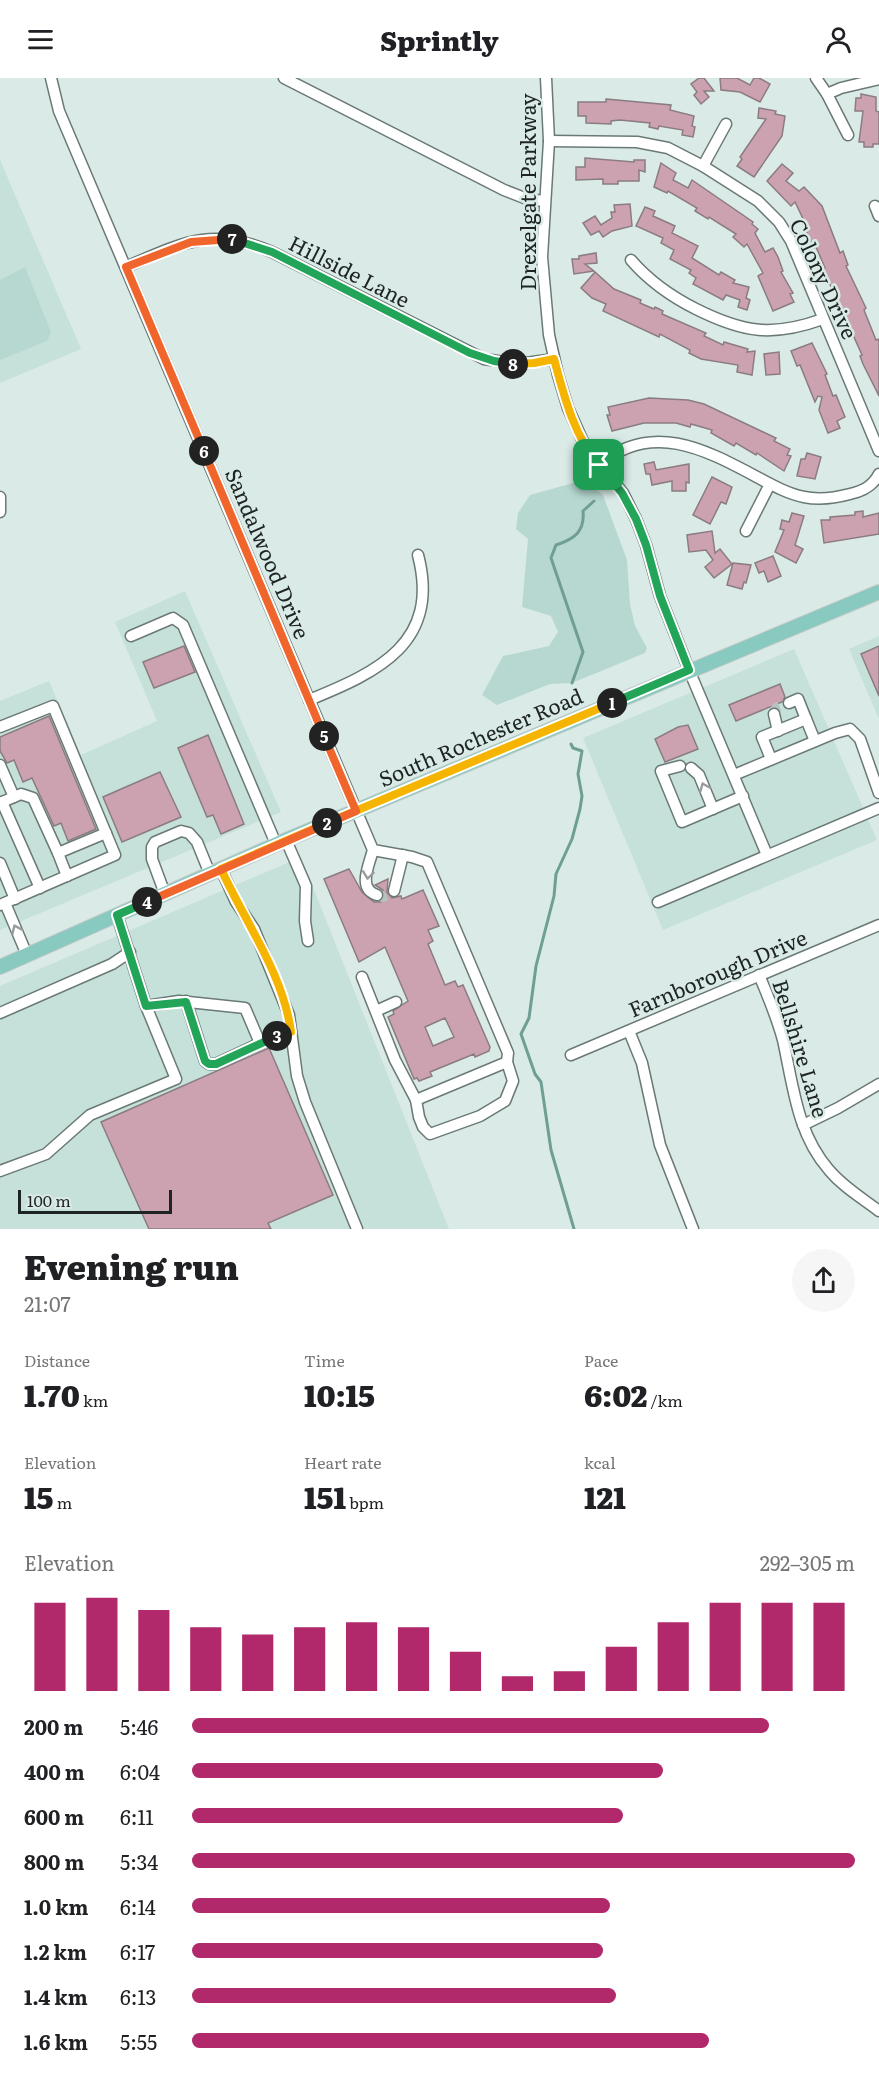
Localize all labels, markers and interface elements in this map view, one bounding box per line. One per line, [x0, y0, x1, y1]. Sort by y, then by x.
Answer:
text: Sprintly [380, 19, 499, 59]
icon: menu [24, 23, 57, 56]
icon: person [822, 23, 855, 56]
street label: Drexelgate Parkway [511, 92, 542, 291]
street label: Colony Drive [784, 213, 867, 343]
pin: 7 [217, 224, 247, 254]
street label: Hillside Lane [284, 226, 416, 314]
text: 7 [228, 227, 236, 251]
pin: 8 [498, 349, 528, 379]
text: 8 [508, 352, 518, 376]
pin: 6 [189, 436, 219, 466]
text: 6 [199, 439, 209, 463]
pin [573, 439, 624, 490]
icon: arrive [582, 448, 615, 481]
street label: Sandalwood Drive [219, 463, 319, 643]
street label: South Rochester Road [373, 679, 587, 793]
pin: 1 [597, 688, 627, 718]
text: 1 [609, 691, 615, 715]
pin: 5 [309, 721, 339, 751]
text: 5 [320, 724, 328, 748]
one-way arrow [699, 782, 711, 793]
pin: 2 [312, 808, 342, 838]
text: 2 [323, 811, 331, 835]
one-way arrow [362, 870, 375, 880]
pin: 4 [132, 887, 162, 917]
text: 4 [142, 890, 152, 914]
street label: Farnborough Drive [623, 920, 811, 1024]
one-way arrow [11, 925, 23, 936]
street label: Bellshire Lane [766, 975, 838, 1121]
pin: 3 [262, 1021, 292, 1051]
text: 3 [273, 1024, 281, 1048]
scale bar [18, 1187, 172, 1214]
text: 100 m [27, 1188, 71, 1212]
text: Evening run [24, 1241, 239, 1290]
button: share [792, 1249, 855, 1312]
text: 21:07 [24, 1288, 71, 1318]
text: Distance [24, 1348, 90, 1372]
text: Time [304, 1348, 345, 1372]
text: Pace [584, 1348, 618, 1372]
text: 1.70 [24, 1372, 80, 1416]
text: 10:15 [304, 1372, 375, 1416]
text: 6:02 [584, 1372, 647, 1416]
text: km [80, 1388, 108, 1412]
text: /km [647, 1388, 683, 1412]
text: Elevation [24, 1450, 96, 1474]
text: Heart rate [304, 1450, 382, 1474]
text: kcal [584, 1450, 616, 1474]
text: 15 [24, 1474, 54, 1518]
text: 151 [304, 1474, 346, 1518]
text: 121 [584, 1474, 626, 1518]
text: m [54, 1490, 72, 1514]
text: bpm [346, 1490, 384, 1514]
text: Elevation [24, 1547, 114, 1577]
text: 292–305 m [760, 1547, 855, 1577]
text: 200 m [24, 1711, 83, 1741]
text: 5:46 [120, 1711, 158, 1741]
text: 400 m [24, 1756, 85, 1786]
text: 6:04 [120, 1756, 160, 1786]
text: 600 m [24, 1801, 84, 1831]
text: 6:11 [120, 1801, 154, 1831]
text: 800 m [24, 1846, 84, 1876]
text: 5:34 [120, 1846, 158, 1876]
text: 1.0 km [24, 1891, 89, 1921]
text: 6:14 [120, 1891, 156, 1921]
text: 1.2 km [24, 1936, 87, 1966]
text: 6:17 [120, 1936, 155, 1966]
text: 1.4 km [24, 1981, 88, 2011]
text: 6:13 [120, 1981, 156, 2011]
text: 1.6 km [24, 2026, 88, 2056]
text: 5:55 [120, 2026, 157, 2056]

